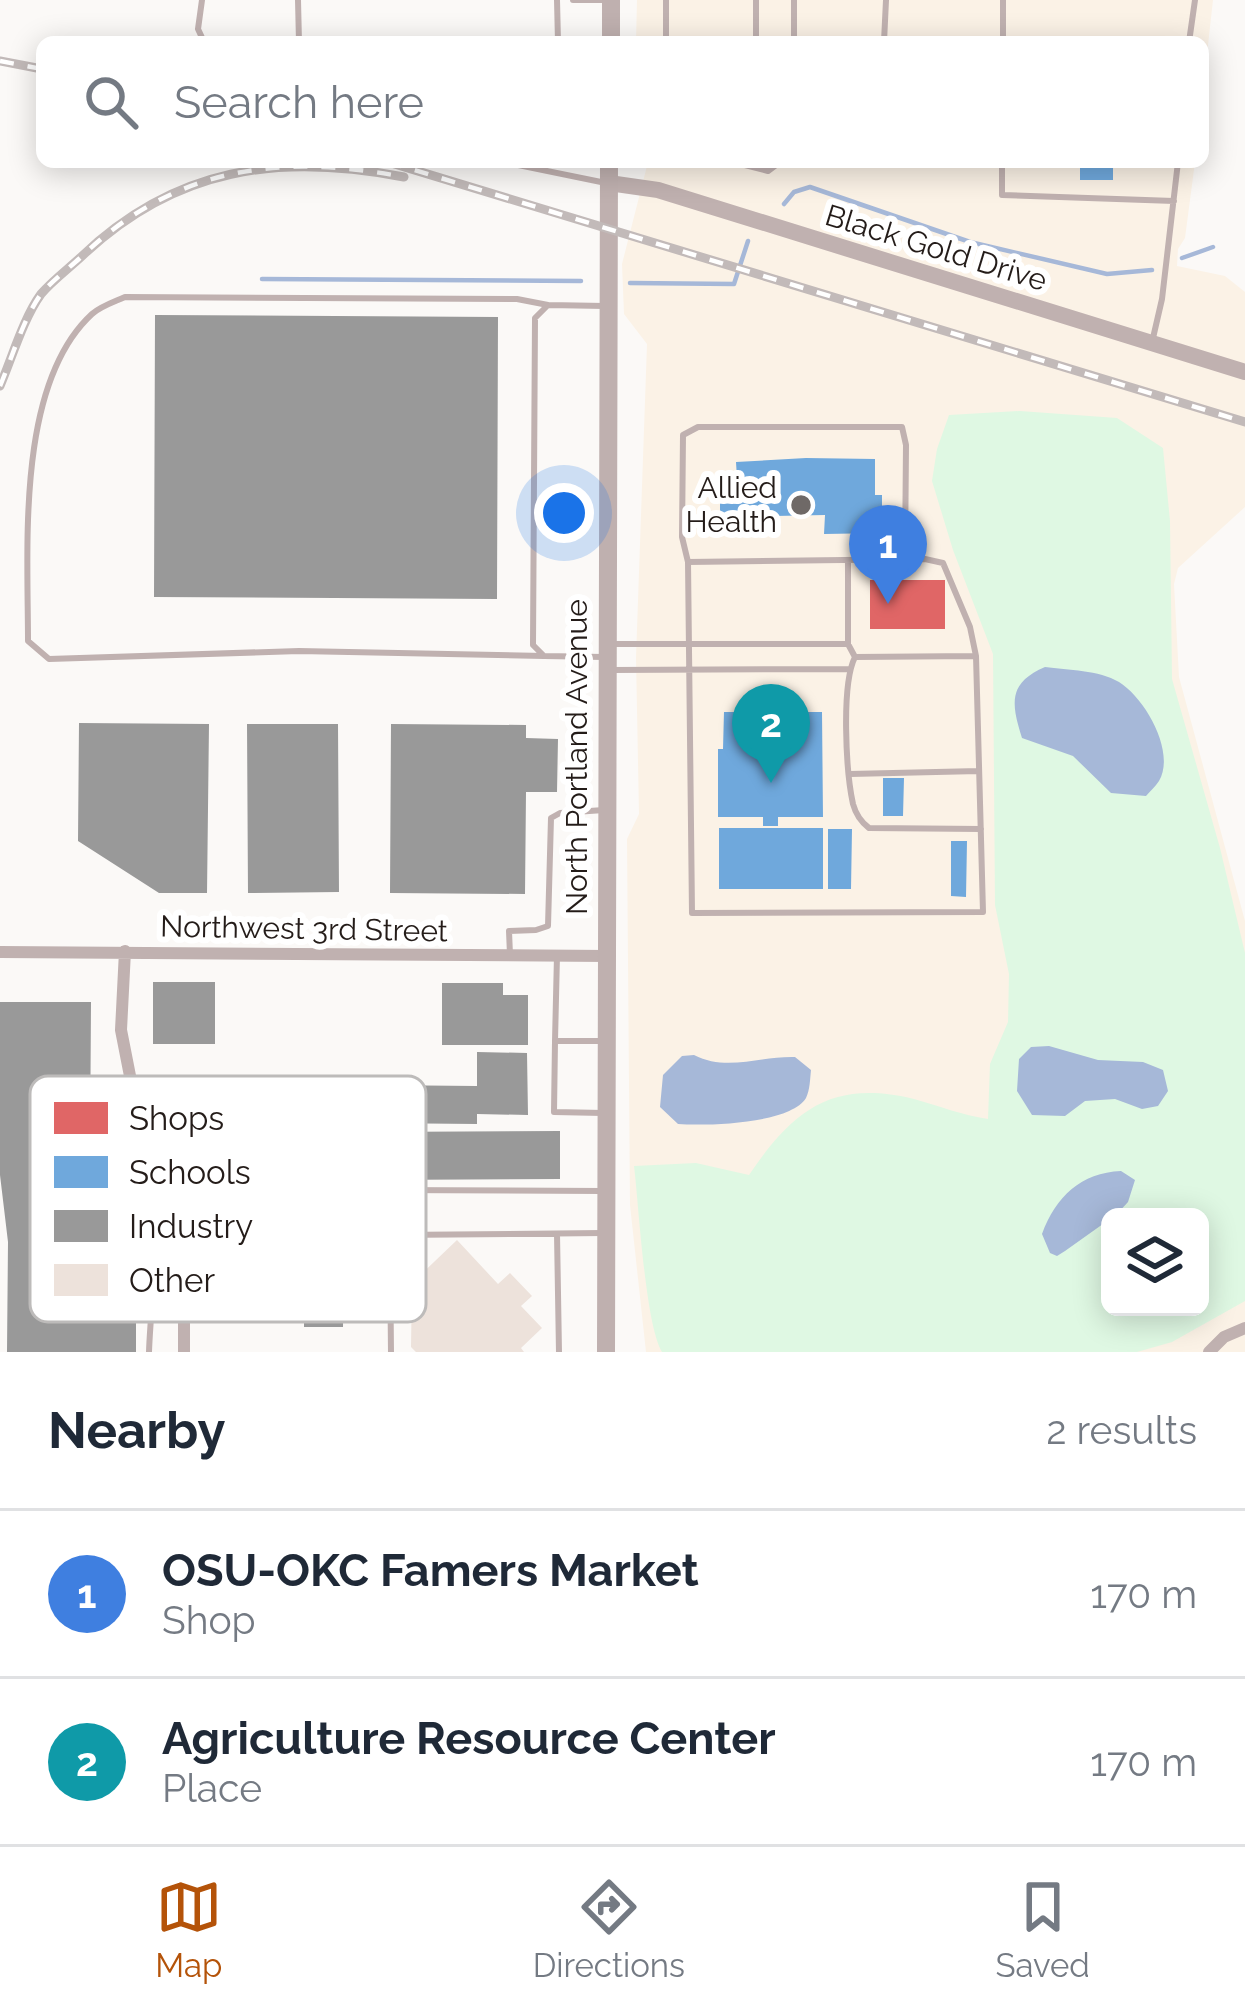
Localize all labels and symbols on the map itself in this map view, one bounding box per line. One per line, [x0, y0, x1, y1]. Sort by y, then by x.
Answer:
street label: Black Gold Drive [821, 197, 1051, 298]
place label: Allied Health [685, 470, 777, 539]
your location [534, 483, 594, 543]
marker: Allied Health [788, 492, 814, 518]
pin: 1 [849, 505, 927, 604]
street label: North Portland Avenue [559, 599, 594, 915]
pin: 2 [732, 684, 810, 783]
street label: Northwest 3rd Street [160, 908, 448, 949]
legend [30, 1076, 426, 1322]
text: Shops [129, 1099, 224, 1138]
text: Schools [129, 1153, 251, 1192]
text: Industry [129, 1207, 253, 1246]
text: Other [129, 1261, 215, 1300]

